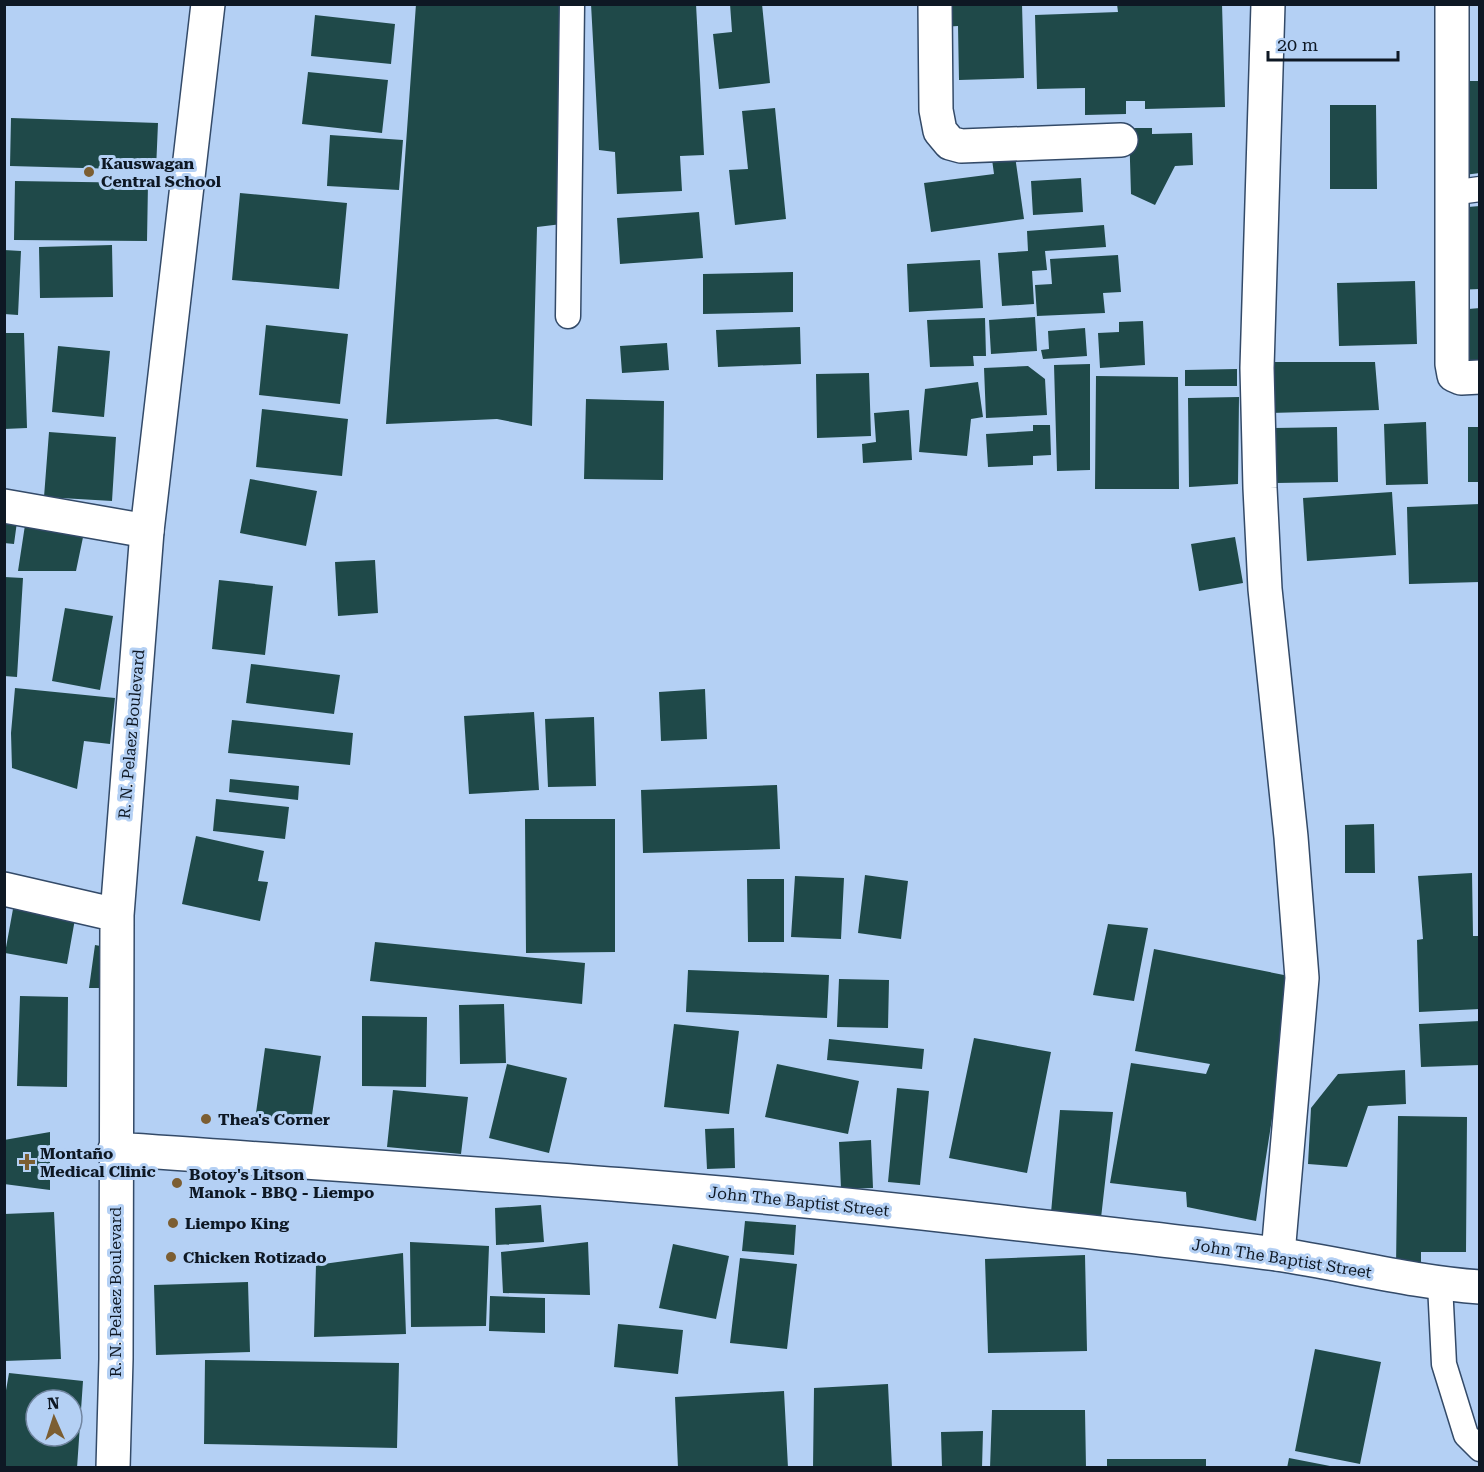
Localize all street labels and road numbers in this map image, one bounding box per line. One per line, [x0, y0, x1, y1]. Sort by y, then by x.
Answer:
street label: R. N. Pelaez Boulevard [115, 648, 148, 820]
street label: John The Baptist Street [708, 1183, 890, 1220]
street label: R. N. Pelaez Boulevard [106, 1207, 125, 1377]
street label: John The Baptist Street [1191, 1235, 1373, 1282]

